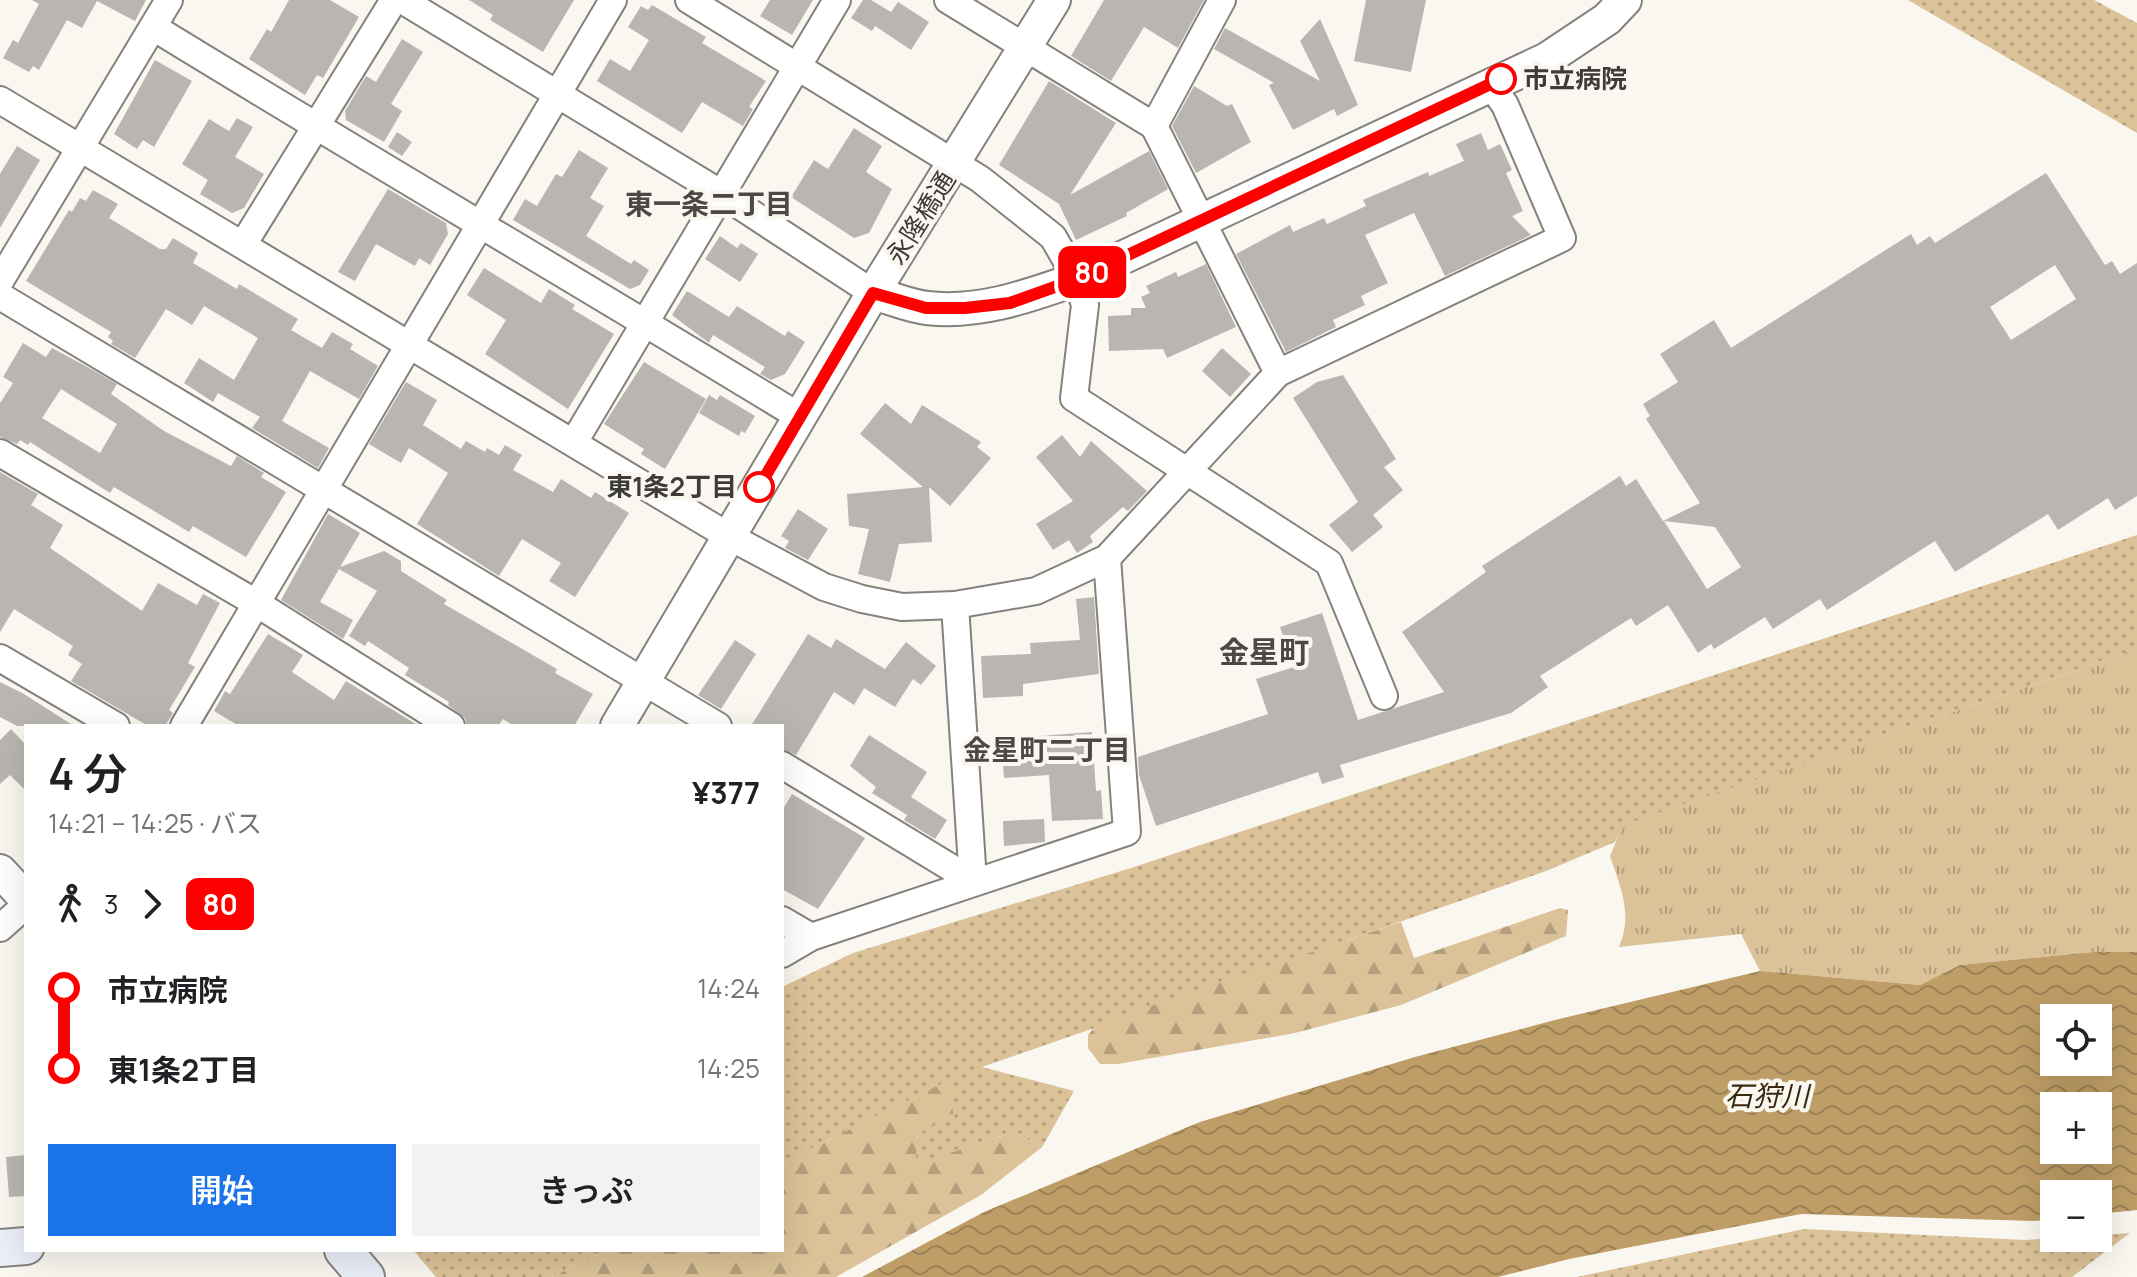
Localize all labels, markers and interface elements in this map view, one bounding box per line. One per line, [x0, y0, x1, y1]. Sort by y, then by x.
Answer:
place label: 市立病院 [1523, 60, 1627, 96]
marker: 市立病院 [1486, 64, 1516, 94]
street label: 永隆橋通 [877, 164, 963, 271]
district label: 東一条二丁目 [625, 184, 793, 222]
line badge: 80 [1056, 246, 1128, 298]
text: 80 [1074, 253, 1110, 291]
place label: 東1条2丁目 [606, 468, 737, 504]
marker: 東1条2丁目 [744, 472, 774, 502]
district label: 金星町 [1219, 631, 1309, 672]
district label: 金星町二丁目 [963, 730, 1131, 768]
text: 4 分 [48, 743, 127, 803]
text: ¥377 [692, 772, 760, 813]
text: 14:21 – 14:25 · バス [48, 805, 262, 841]
icon: walk [48, 882, 92, 926]
icon: forward [130, 882, 174, 926]
text: 80 [202, 885, 238, 923]
text: 3 [104, 886, 118, 922]
text: 市立病院 [108, 969, 228, 1010]
text: 14:24 [697, 970, 760, 1006]
map controls [2040, 1004, 2112, 1252]
button: locate [2040, 1004, 2112, 1076]
text: 東1条2丁目 [108, 1049, 259, 1090]
text: 14:25 [697, 1050, 760, 1086]
water label: 石狩川 [1725, 1076, 1812, 1114]
button: + [2040, 1092, 2112, 1164]
button: 開始 [48, 1144, 396, 1236]
button: きっぷ [412, 1144, 760, 1236]
button: − [2040, 1180, 2112, 1252]

